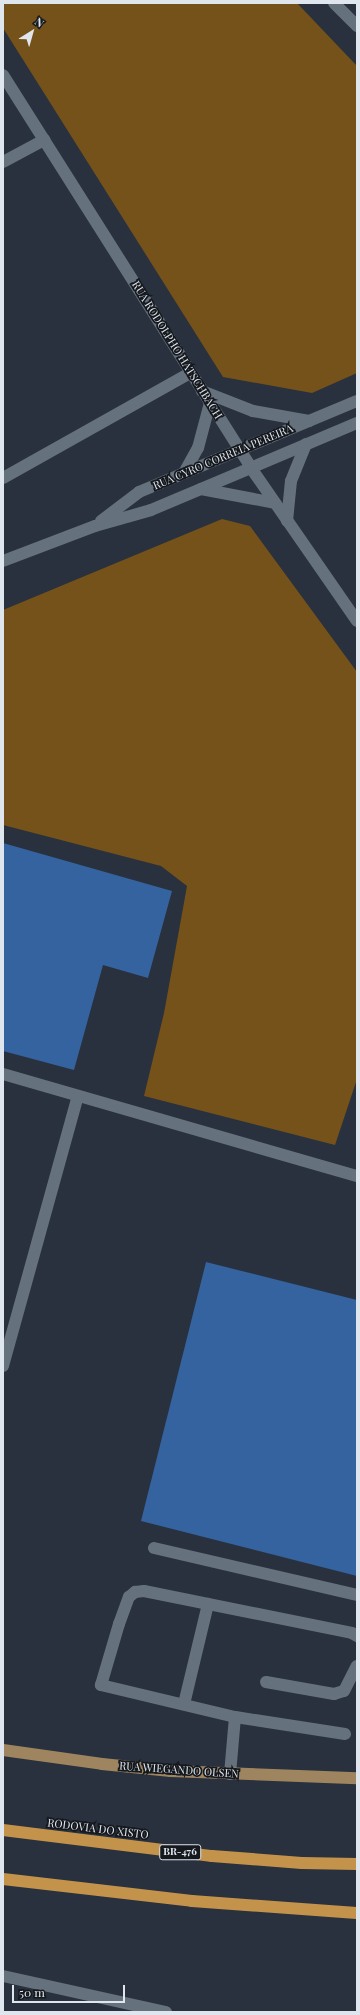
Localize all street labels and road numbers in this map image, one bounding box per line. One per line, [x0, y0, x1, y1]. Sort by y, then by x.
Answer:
street label: RUA RODOLPHO HATSCHBACH [129, 279, 225, 421]
street label: RUA CYRO CORREIA PEREIRA [151, 421, 295, 493]
street label: RUA WIEGANDO OLSEN [119, 1759, 239, 1781]
street label: RODOVIA DO XISTO [47, 1816, 149, 1842]
road number: BR-476 [159, 1844, 201, 1860]

